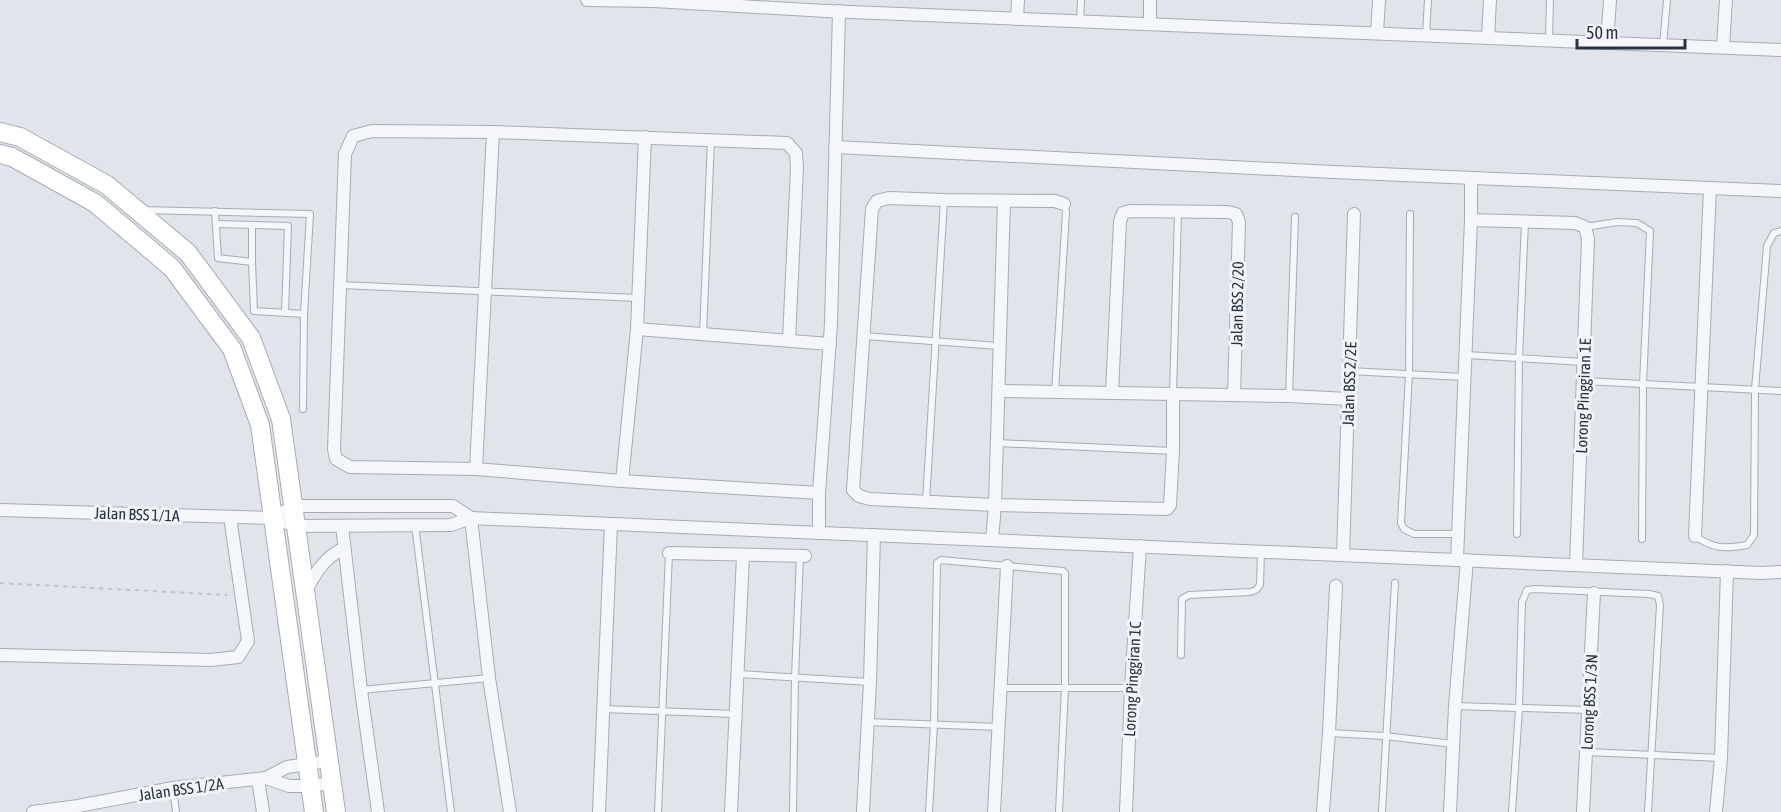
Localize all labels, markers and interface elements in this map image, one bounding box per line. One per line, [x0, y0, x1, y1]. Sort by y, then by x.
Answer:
scale bar [1577, 12, 1685, 50]
text: 50 m [1586, 22, 1618, 43]
street label: Jalan BSS 2/20 [1227, 261, 1247, 347]
street label: Lorong Pinggiran 1E [1572, 338, 1595, 454]
street label: Jalan BSS 2/2E [1339, 341, 1359, 427]
street label: Jalan BSS 1/1A [94, 504, 180, 524]
street label: Lorong Pinggiran 1C [1120, 621, 1145, 737]
street label: Lorong BSS 1/3N [1578, 654, 1601, 750]
street label: Jalan BSS 1/2A [137, 774, 225, 804]

